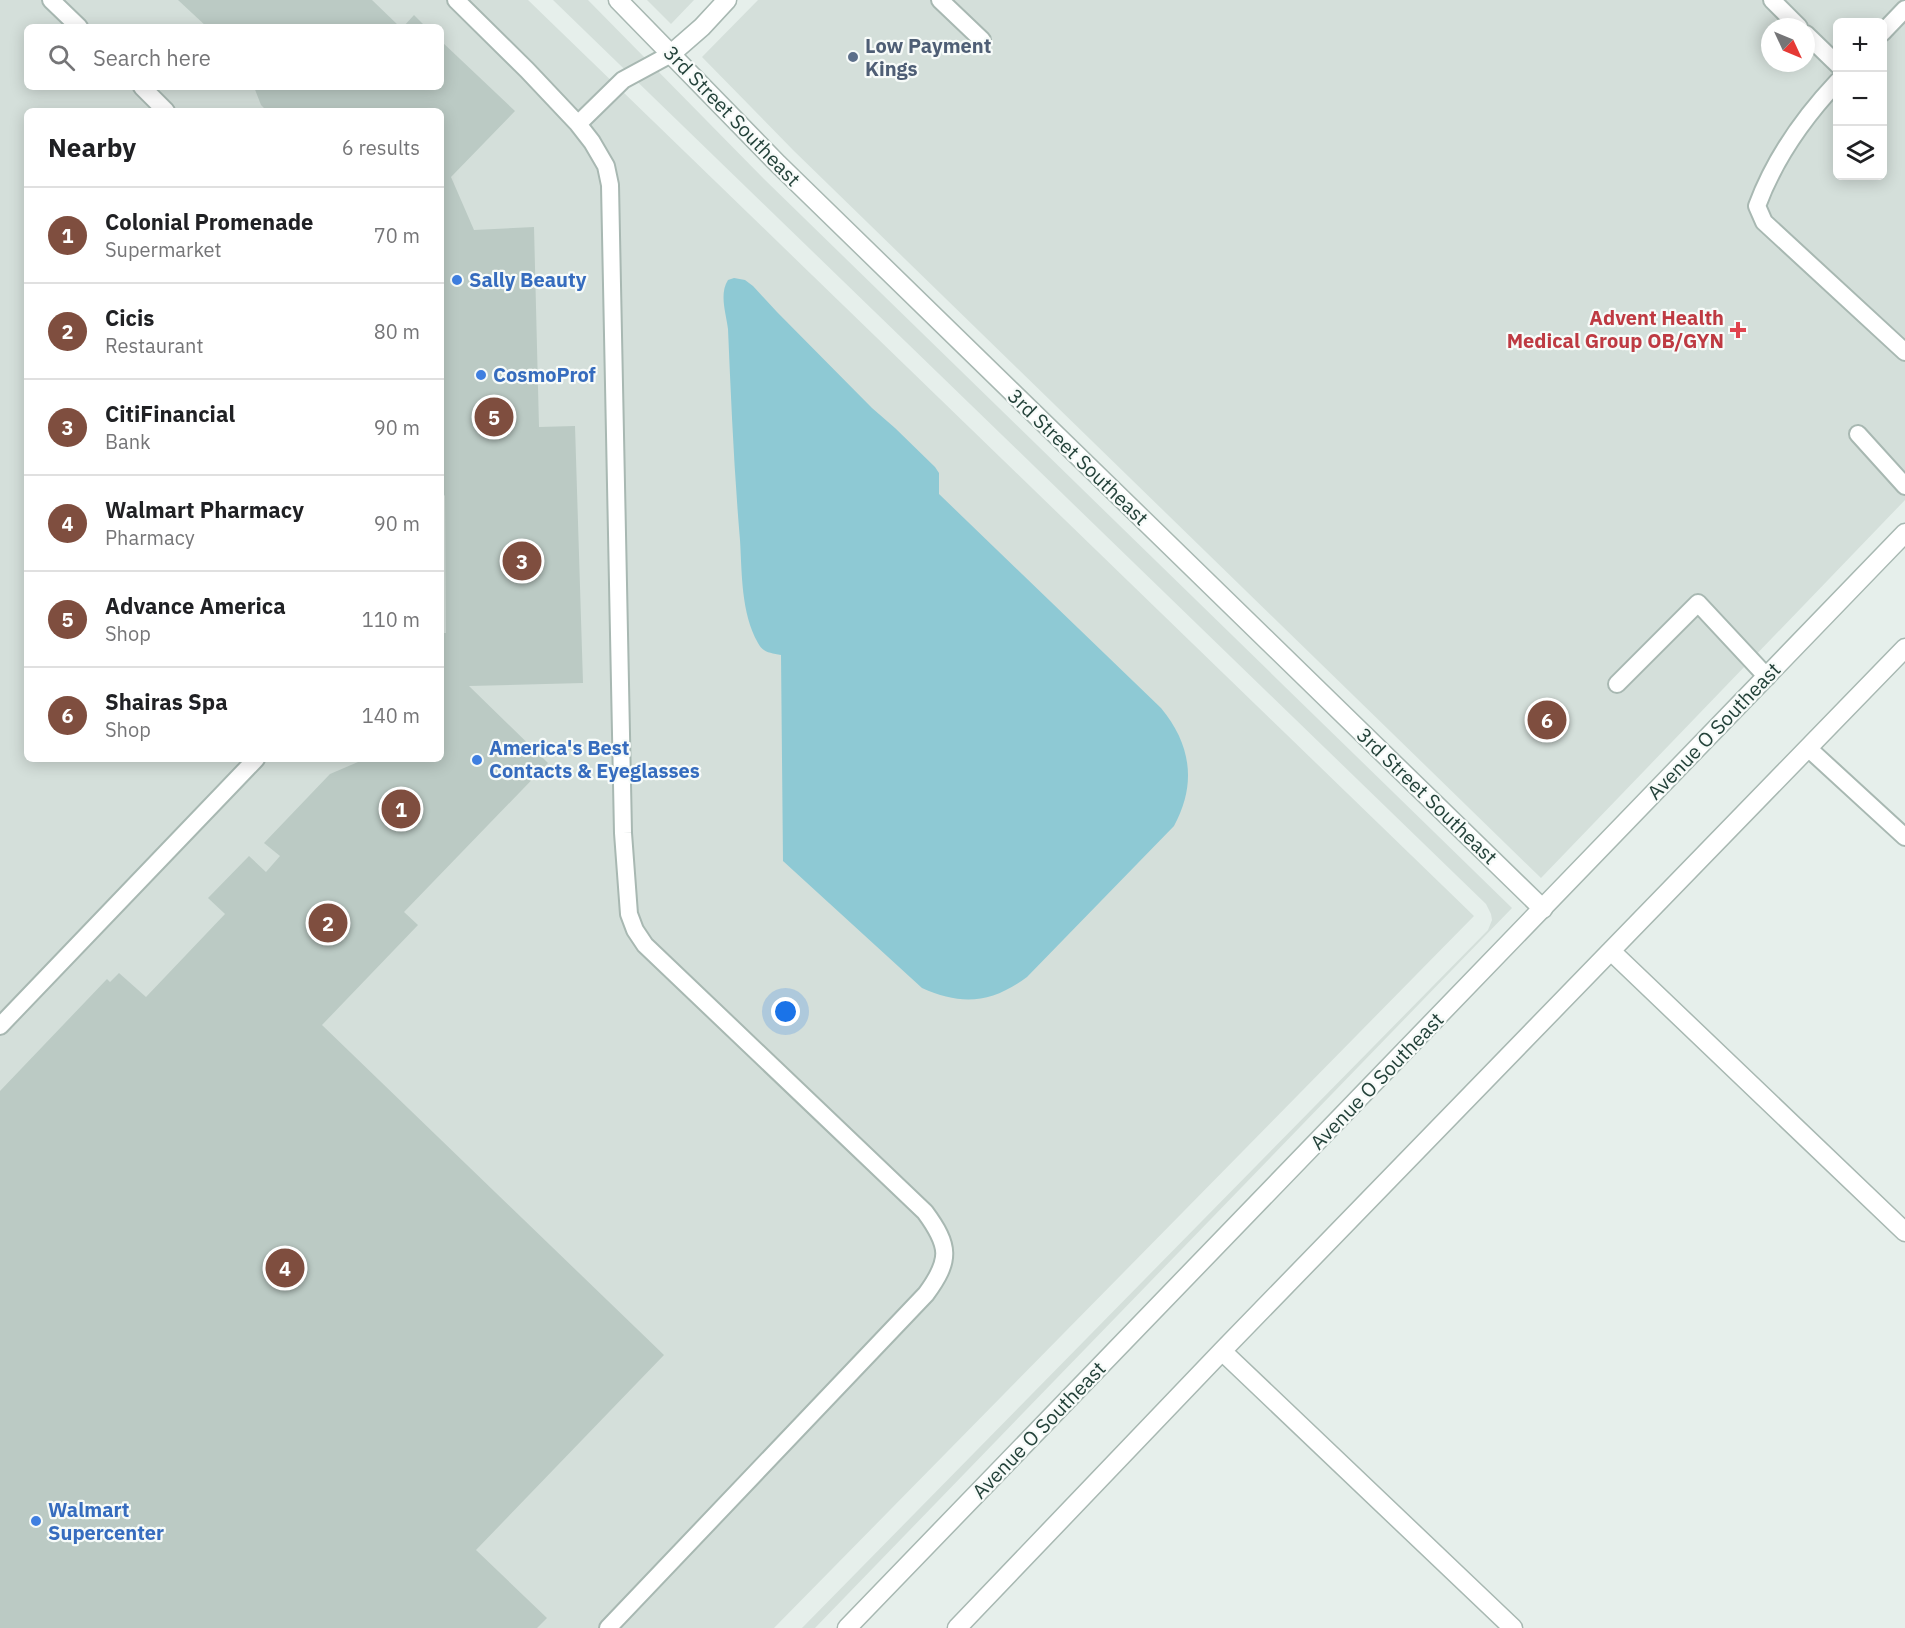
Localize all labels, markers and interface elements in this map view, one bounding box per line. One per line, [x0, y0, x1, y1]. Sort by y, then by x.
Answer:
north arrow [1761, 18, 1815, 72]
map controls [1833, 18, 1887, 180]
button: + [1833, 18, 1887, 72]
search box [24, 24, 444, 90]
place label: Low Payment Kings [865, 32, 991, 82]
street label: 3rd Street Southeast [658, 39, 807, 192]
icon: search [45, 41, 78, 74]
text: Search here [93, 43, 211, 72]
marker: Low Payment Kings [846, 50, 860, 64]
button: − [1833, 72, 1887, 126]
button: layers [1833, 126, 1887, 180]
text: Nearby [48, 130, 136, 164]
text: 6 results [342, 134, 420, 161]
text: Colonial Promenade [105, 207, 313, 236]
text: 1 [62, 222, 74, 249]
text: 70 m [374, 222, 420, 249]
text: Supermarket [105, 236, 222, 263]
place label: Sally Beauty [469, 266, 587, 293]
marker: Sally Beauty [450, 273, 464, 287]
text: Cicis [105, 303, 154, 332]
place label: Advent Health Medical Group OB/GYN [1507, 304, 1724, 354]
text: 2 [62, 318, 74, 345]
text: 80 m [374, 318, 420, 345]
marker: Advent Health Medical Group OB/GYN [1729, 321, 1747, 339]
text: Restaurant [105, 332, 203, 359]
place label: CosmoProf [493, 361, 596, 388]
marker: CosmoProf [474, 368, 488, 382]
street label: 3rd Street Southeast [1002, 382, 1155, 531]
pin: 5 [474, 394, 514, 440]
text: CitiFinancial [105, 399, 235, 428]
text: 3 [62, 414, 74, 441]
text: 90 m [374, 414, 420, 441]
text: Bank [105, 428, 151, 455]
text: Walmart Pharmacy [105, 495, 304, 524]
text: 4 [62, 510, 74, 537]
text: 90 m [374, 510, 420, 537]
text: Pharmacy [105, 524, 195, 551]
pin: 3 [502, 538, 542, 584]
text: Advance America [105, 591, 286, 620]
text: 5 [62, 606, 74, 633]
text: 110 m [362, 606, 420, 633]
text: Shop [105, 620, 151, 647]
street label: Avenue O Southeast [1641, 656, 1786, 805]
text: Shairas Spa [105, 687, 228, 716]
pin: 6 [1528, 698, 1566, 742]
text: 6 [62, 702, 74, 729]
text: 140 m [362, 702, 420, 729]
text: Shop [105, 716, 151, 743]
street label: 3rd Street Southeast [1351, 721, 1504, 870]
place label: America's Best Contacts & Eyeglasses [489, 734, 700, 784]
marker: America's Best Contacts & Eyeglasses [470, 753, 484, 767]
pin: 1 [382, 786, 420, 832]
pin: 2 [308, 900, 348, 946]
your location [771, 997, 800, 1026]
street label: Avenue O Southeast [1304, 1006, 1449, 1155]
pin: 4 [266, 1246, 304, 1290]
street label: Avenue O Southeast [966, 1355, 1111, 1504]
place label: Walmart Supercenter [48, 1496, 164, 1546]
marker: Walmart Supercenter [29, 1514, 43, 1528]

